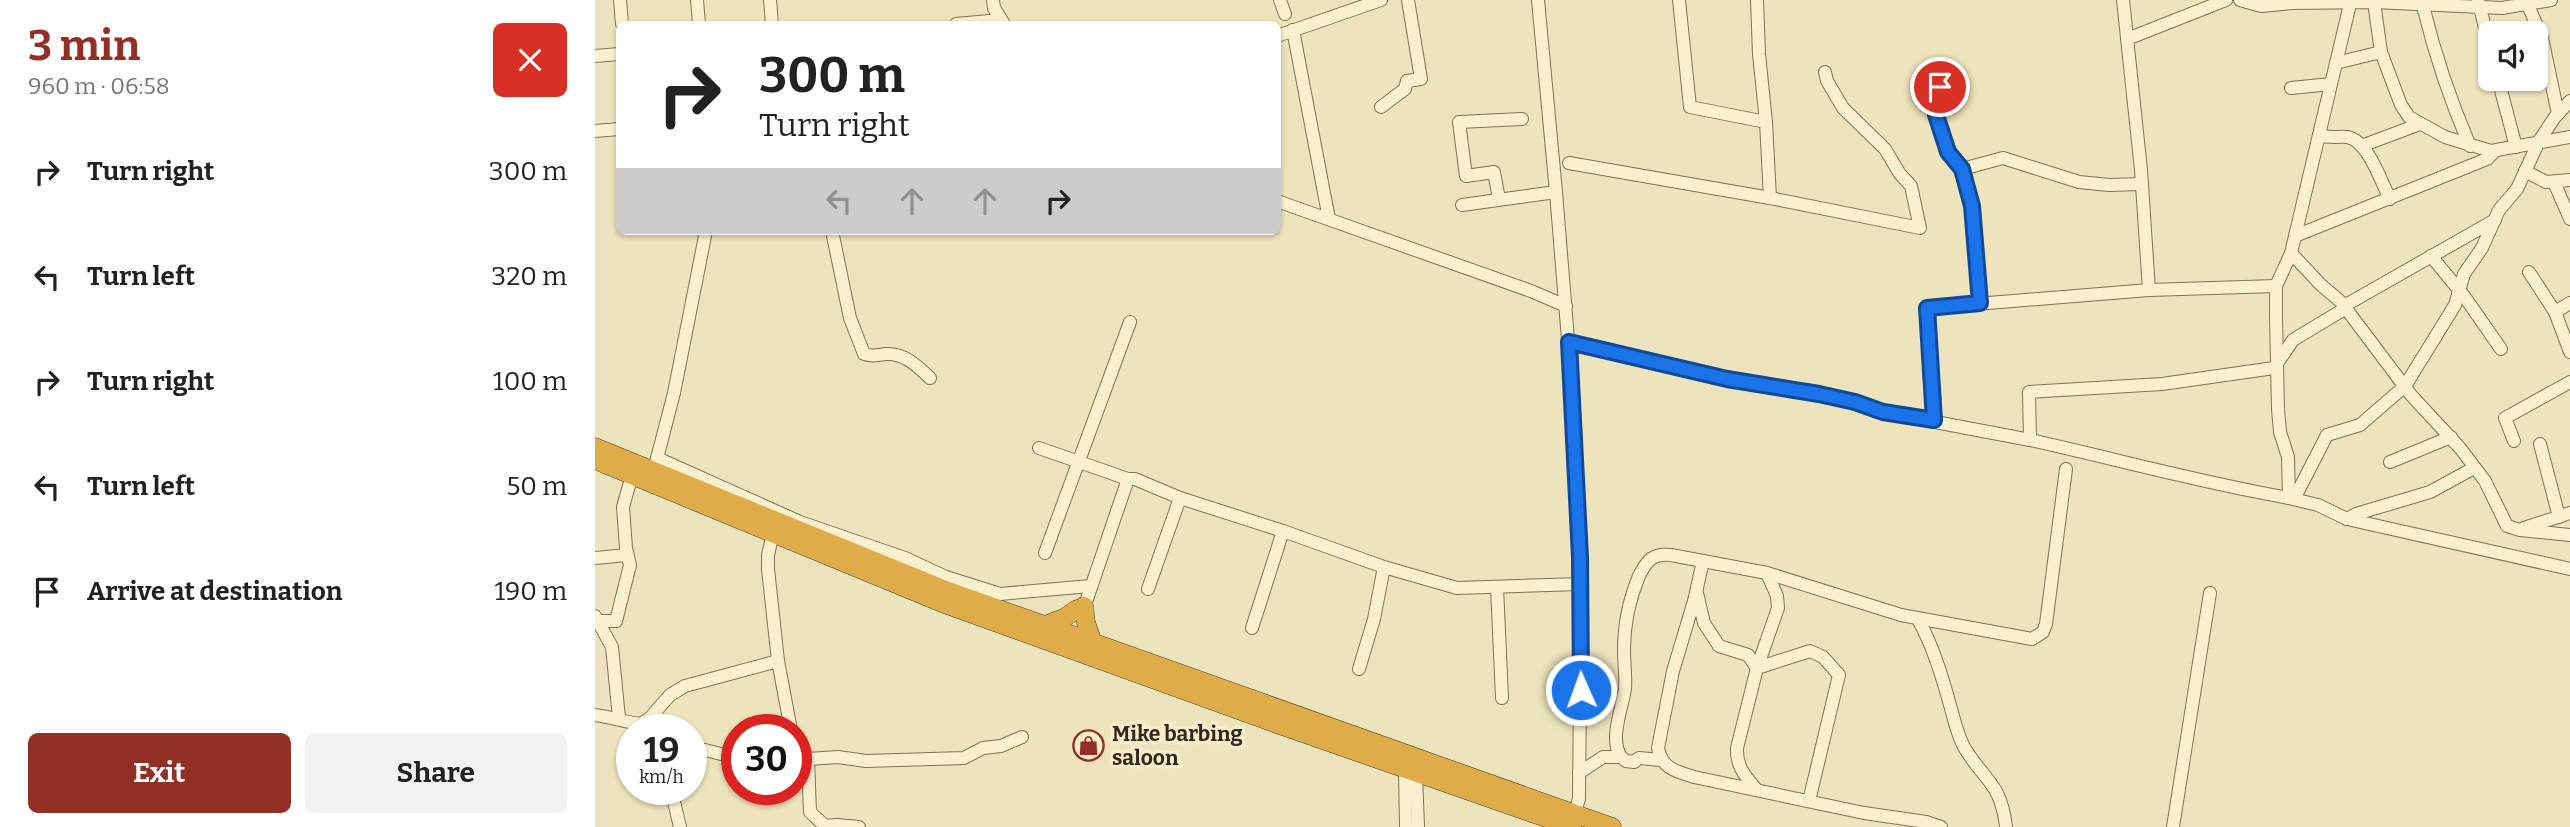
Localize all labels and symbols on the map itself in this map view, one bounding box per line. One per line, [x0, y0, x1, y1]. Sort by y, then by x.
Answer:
pin [1910, 57, 1970, 117]
position arrow [1544, 653, 1618, 727]
speed limit sign: 30 [721, 714, 812, 805]
place label: Mike barbing saloon [1112, 721, 1242, 771]
shop icon: Mike barbing saloon [1072, 729, 1106, 763]

